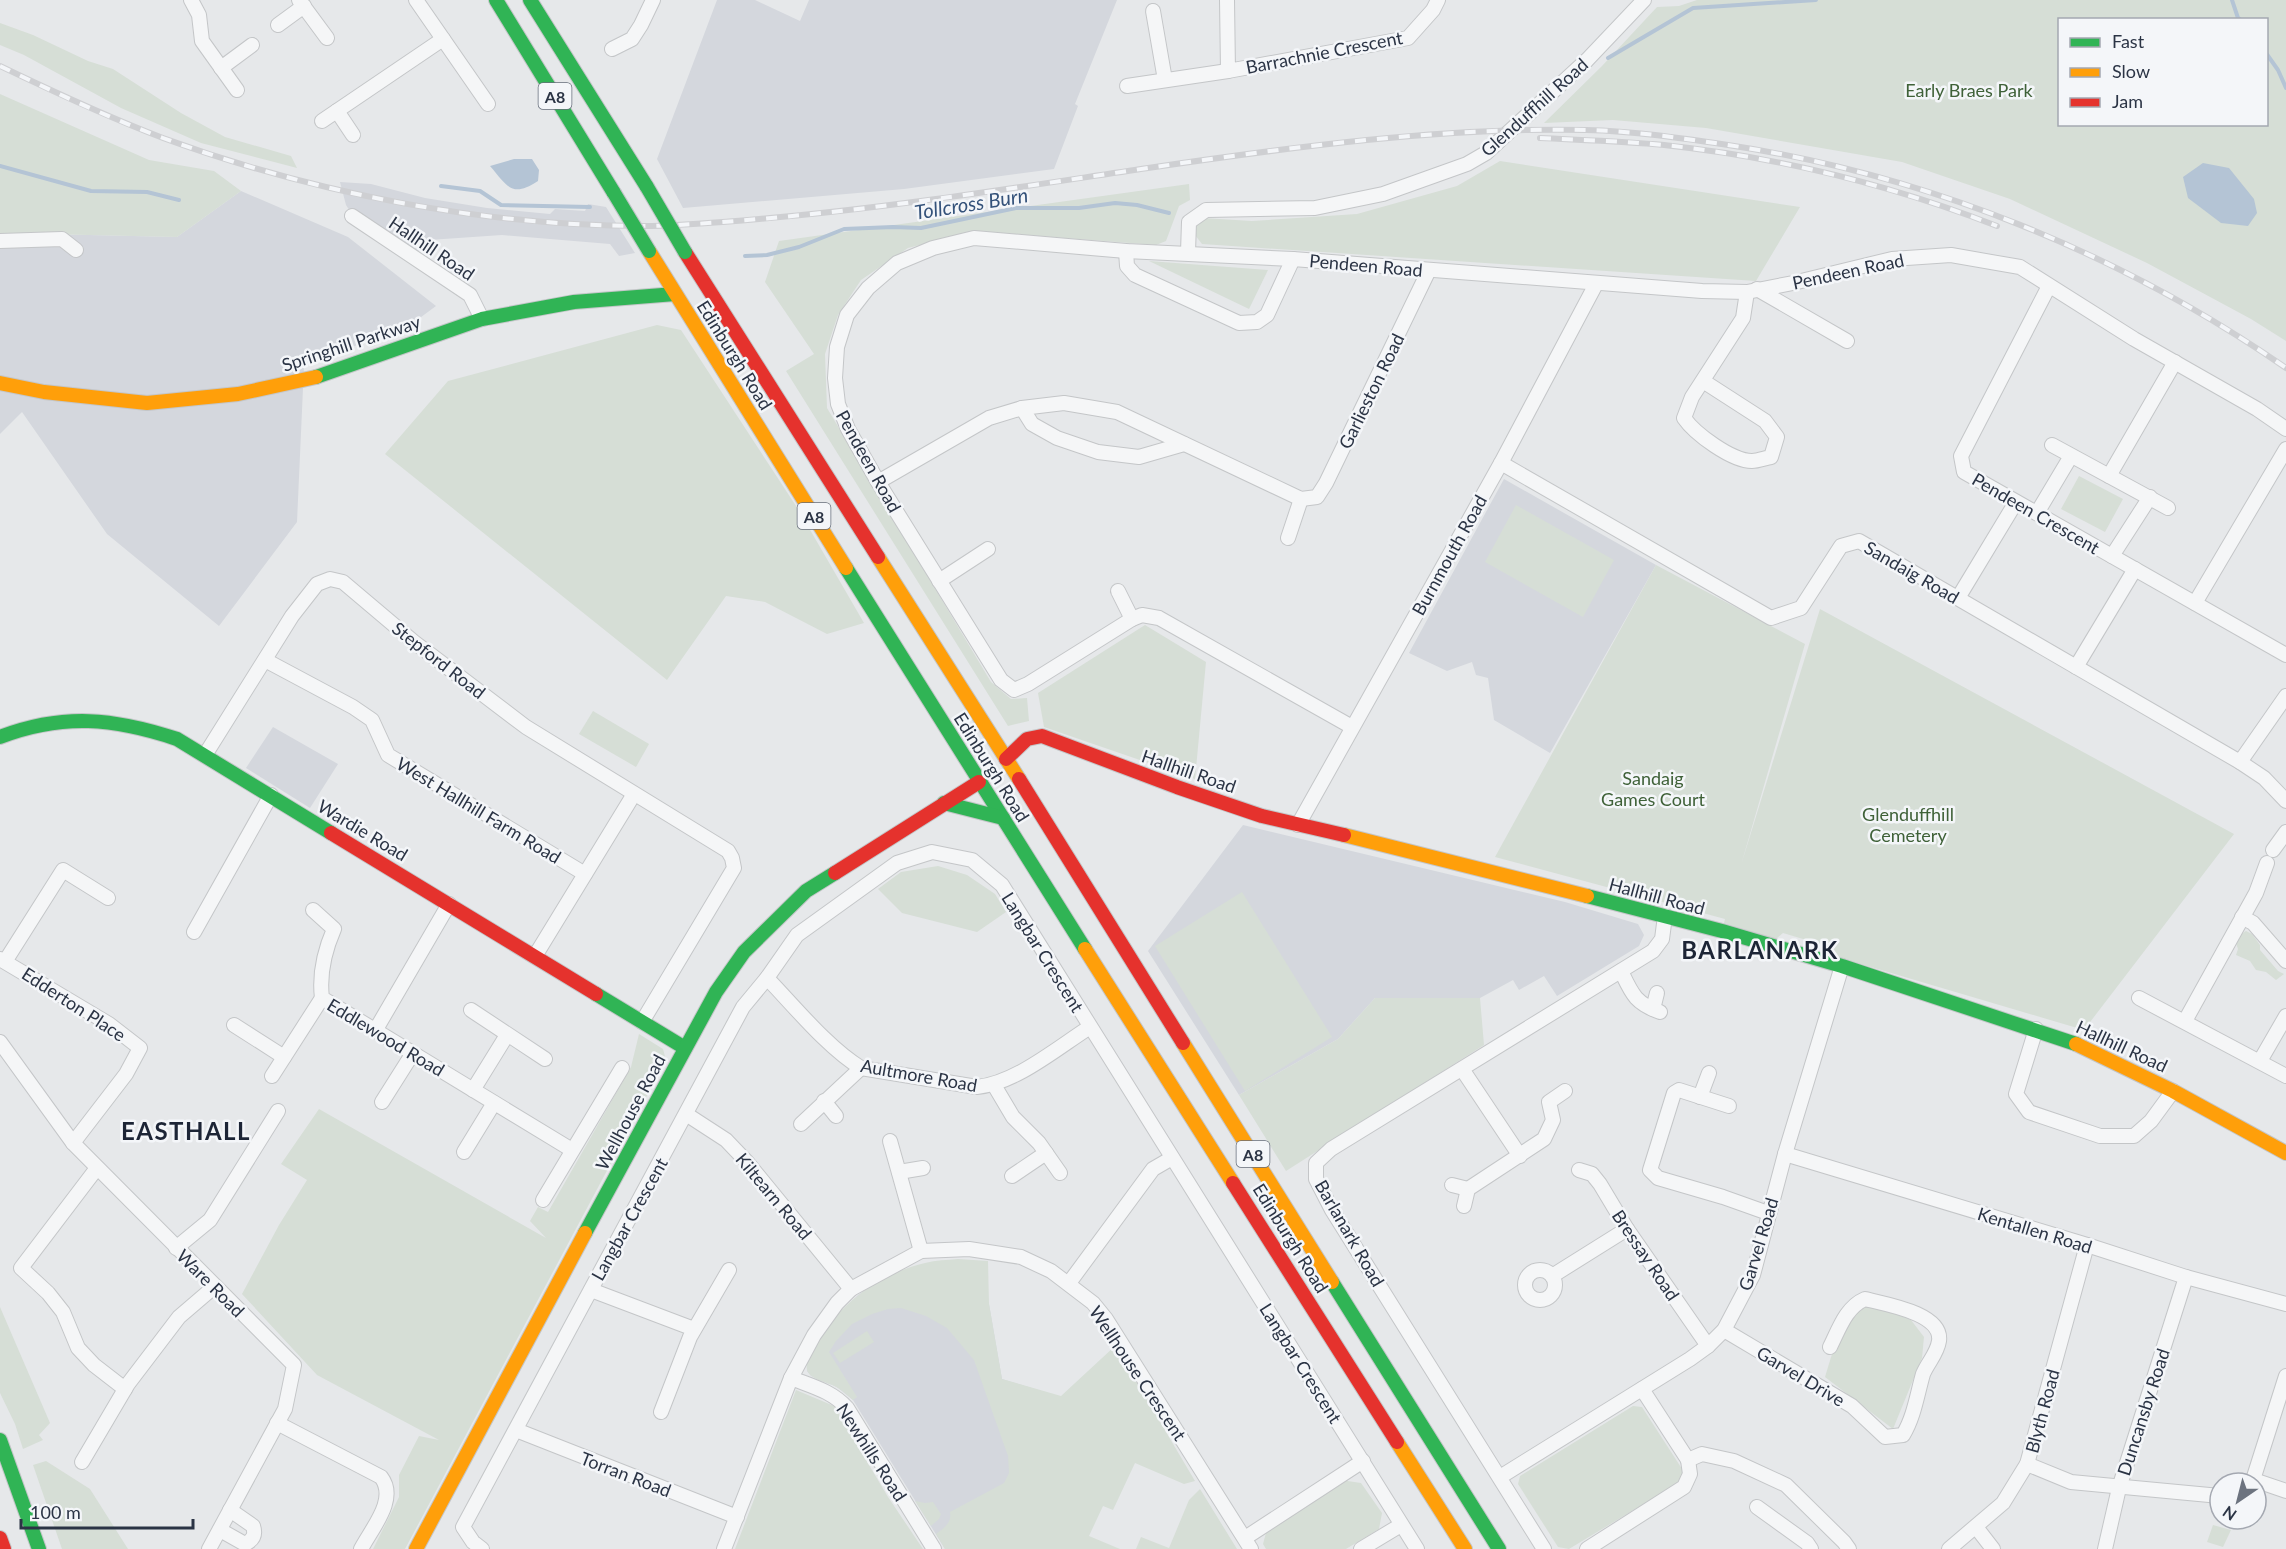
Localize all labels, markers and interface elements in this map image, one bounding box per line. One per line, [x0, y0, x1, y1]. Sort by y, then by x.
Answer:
legend [2058, 18, 2268, 126]
street label: Barrachnie Crescent [1244, 26, 1405, 78]
text: Fast [2112, 30, 2145, 52]
street label: Glenduffhill Road [1476, 53, 1592, 161]
text: Slow [2112, 60, 2150, 82]
park label: Early Braes Park [1905, 79, 2034, 101]
road number: A8 [538, 83, 572, 109]
text: Jam [2112, 90, 2143, 112]
water label: Tollcross Burn [913, 182, 1029, 224]
street label: Hallhill Road [385, 211, 479, 285]
street label: Pendeen Road [1790, 248, 1906, 294]
street label: Pendeen Road [1308, 249, 1424, 281]
street label: Edinburgh Road [693, 296, 777, 414]
street label: Springhill Parkway [279, 310, 424, 376]
street label: Garlieston Road [1334, 330, 1408, 452]
street label: Pendeen Road [832, 406, 906, 516]
street label: Pendeen Crescent [1968, 468, 2104, 559]
street label: Burnmouth Road [1407, 491, 1491, 619]
road number: A8 [798, 503, 830, 529]
street label: Sandaig Road [1861, 536, 1963, 608]
street label: Stepford Road [388, 617, 490, 703]
street label: Edinburgh Road [950, 708, 1034, 826]
street label: Hallhill Road [1139, 745, 1239, 797]
street label: West Hallhill Farm Road [393, 752, 565, 868]
park label: Sandaig Games Court [1601, 767, 1705, 810]
street label: Wardie Road [314, 795, 412, 865]
park label: Glenduffhill Cemetery [1862, 803, 1954, 846]
street label: Hallhill Road [1607, 873, 1707, 919]
street label: Langbar Crescent [997, 888, 1089, 1016]
district label: BARLANARK [1681, 935, 1839, 964]
street label: Edderton Place [18, 962, 130, 1046]
street label: Eddlewood Road [323, 993, 449, 1081]
street label: Hallhill Road [2073, 1015, 2171, 1077]
street label: Wellhouse Road [590, 1050, 670, 1174]
street label: Aultmore Road [859, 1054, 979, 1096]
district label: EASTHALL [121, 1116, 251, 1145]
road number: A8 [1236, 1141, 1270, 1167]
street label: Kiltearn Road [731, 1148, 817, 1244]
street label: Langbar Crescent [586, 1153, 672, 1284]
street label: Barlanark Road [1311, 1176, 1389, 1290]
street label: Edinburgh Road [1249, 1179, 1333, 1297]
street label: Garvel Road [1733, 1195, 1783, 1293]
street label: Kentallen Road [1975, 1202, 2095, 1258]
street label: Bressay Road [1608, 1205, 1684, 1305]
street label: Ware Road [173, 1245, 249, 1321]
street label: Langbar Crescent [1255, 1299, 1347, 1427]
street label: Wellhouse Crescent [1085, 1302, 1191, 1445]
street label: Garvel Drive [1753, 1341, 1849, 1411]
street label: Duncansby Road [2112, 1346, 2174, 1478]
street label: Blyth Road [2020, 1367, 2064, 1455]
street label: Newhills Road [832, 1399, 912, 1505]
street label: Torran Road [578, 1447, 674, 1501]
north arrow [2208, 1471, 2268, 1531]
scale bar [21, 1492, 194, 1530]
text: 100 m [30, 1501, 81, 1523]
text: N [2219, 1502, 2240, 1525]

